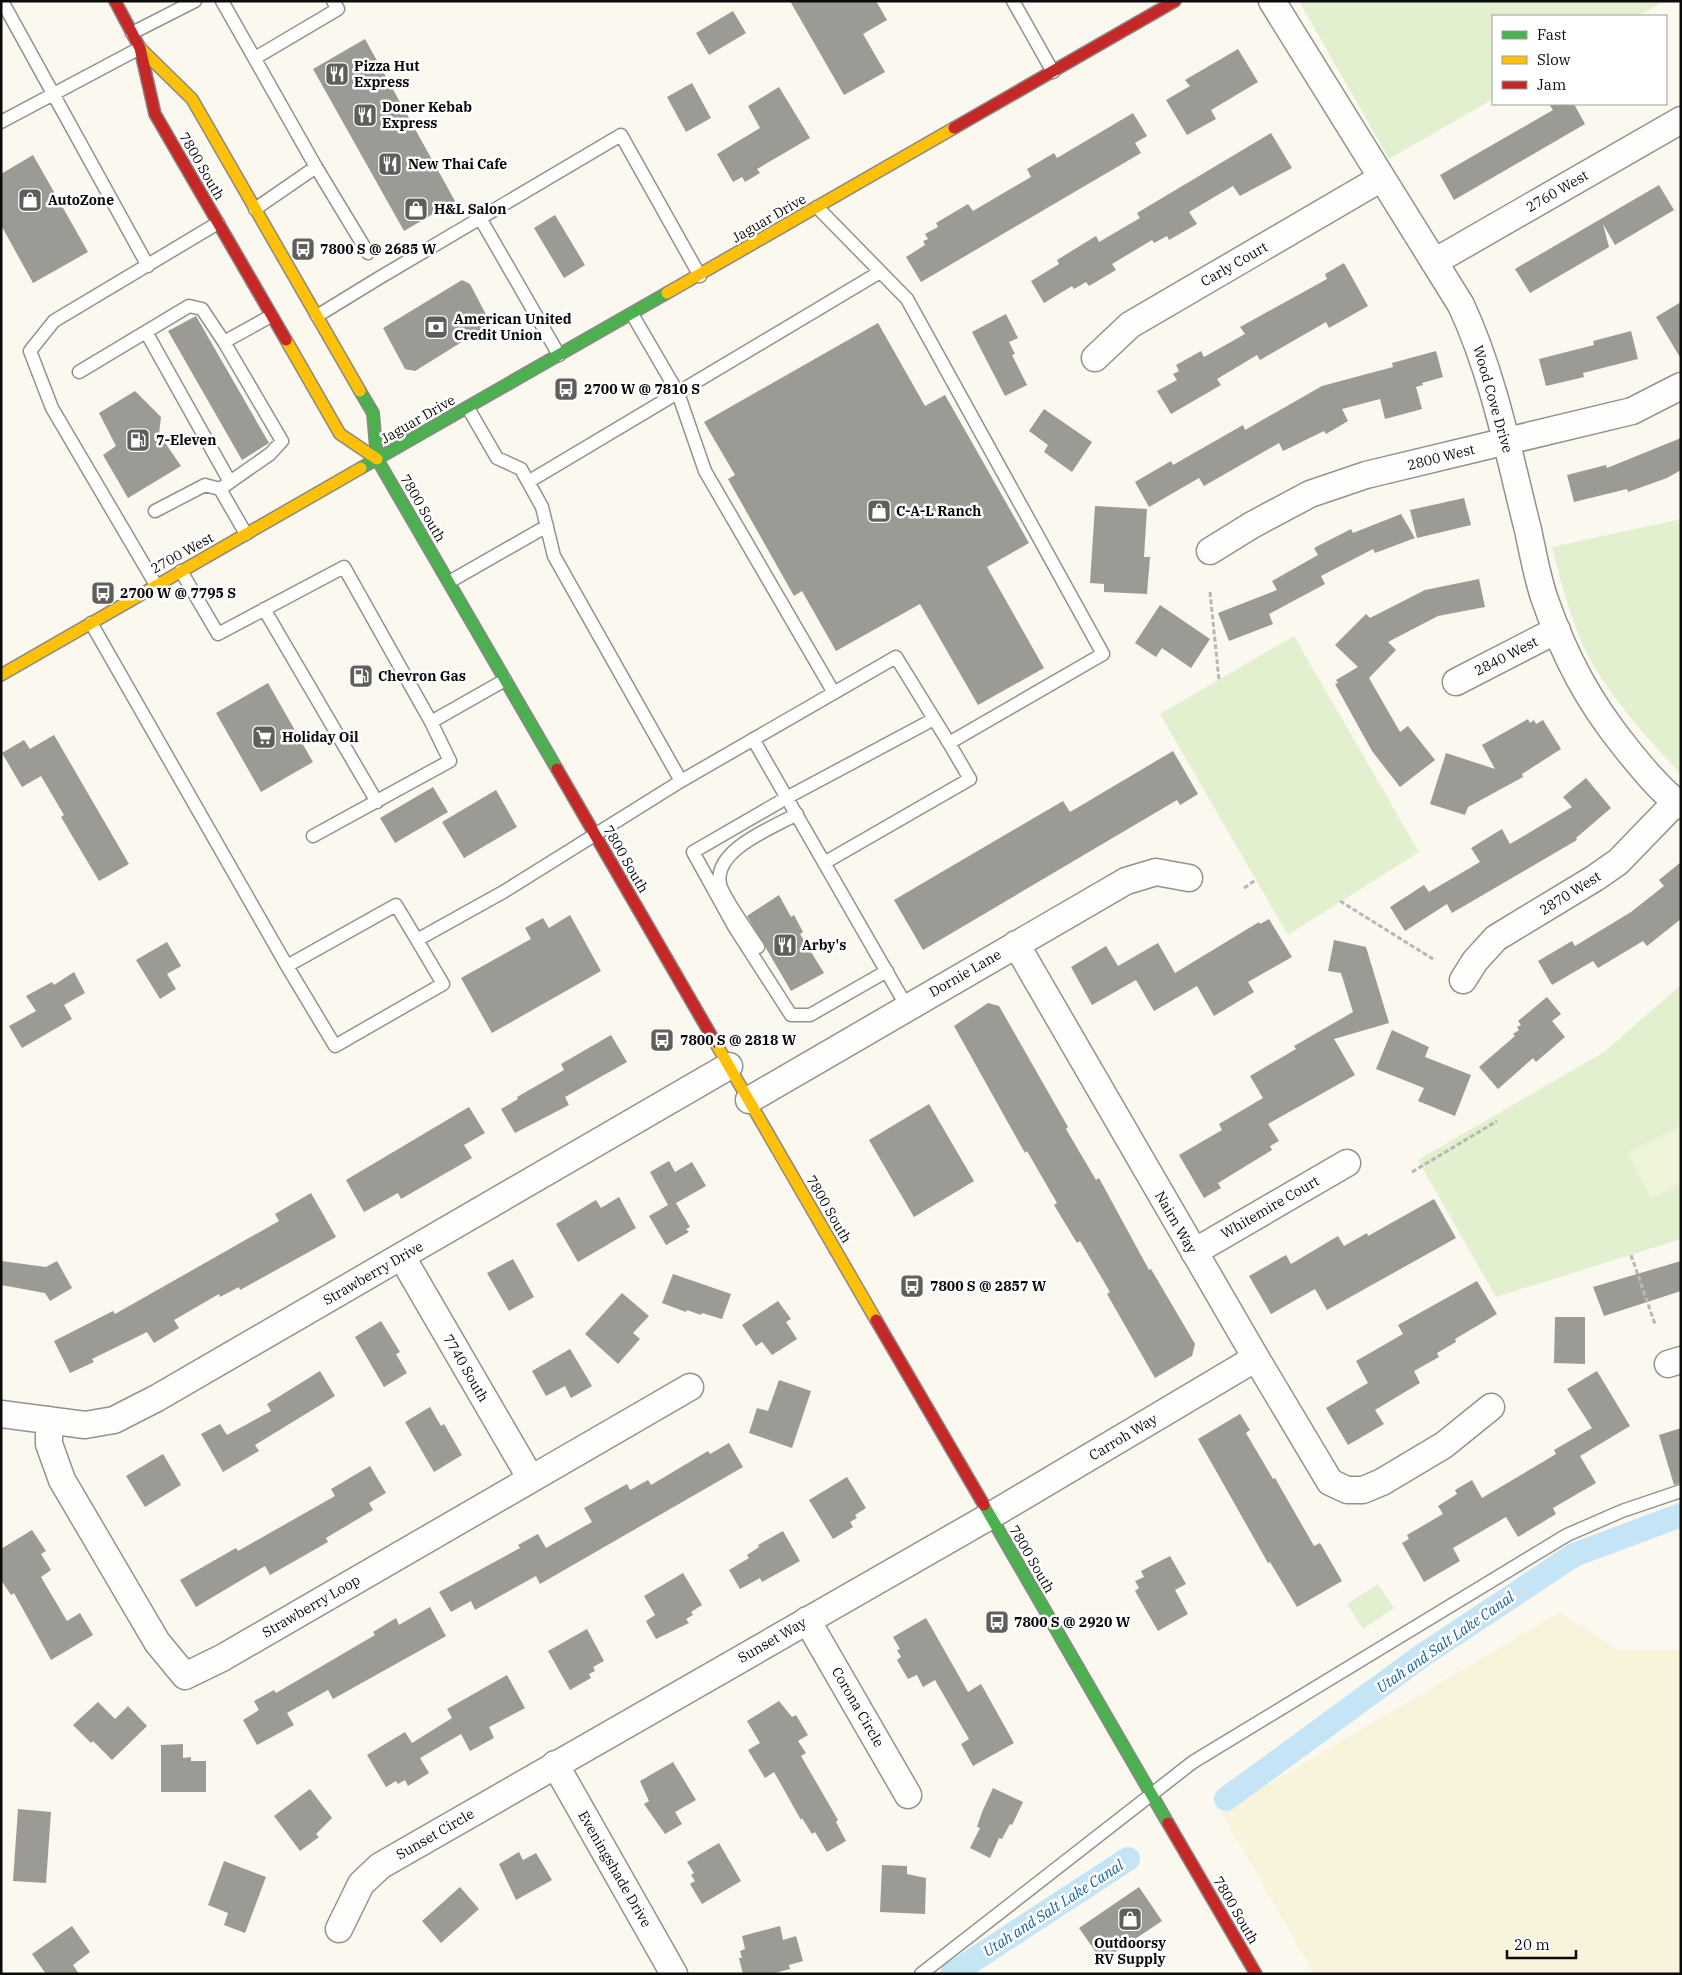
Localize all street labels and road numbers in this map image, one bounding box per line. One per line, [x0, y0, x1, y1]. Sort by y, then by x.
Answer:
street label: 7800 South [175, 129, 229, 203]
street label: 2760 West [1523, 166, 1591, 216]
street label: Jaguar Drive [729, 190, 809, 246]
street label: Carly Court [1197, 238, 1271, 290]
street label: Wood Cove Drive [1469, 343, 1517, 455]
street label: Jaguar Drive [378, 391, 458, 447]
street label: 2800 West [1405, 440, 1477, 474]
street label: 7800 South [396, 471, 450, 545]
street label: 2700 West [147, 528, 217, 578]
street label: 2840 West [1471, 632, 1541, 680]
street label: 7800 South [599, 822, 653, 896]
street label: 2870 West [1536, 867, 1604, 919]
street label: Dornie Lane [926, 945, 1004, 1001]
street label: 7800 South [802, 1172, 856, 1246]
street label: Whitemire Court [1218, 1172, 1322, 1242]
street label: Nairn Way [1151, 1188, 1201, 1257]
street label: Strawberry Drive [320, 1237, 426, 1309]
street label: 7740 South [439, 1331, 493, 1405]
street label: Carroh Way [1086, 1409, 1161, 1464]
street label: 7800 South [1005, 1522, 1059, 1596]
street label: Strawberry Loop [259, 1571, 363, 1641]
street label: Sunset Way [735, 1613, 810, 1667]
street label: Corona Circle [828, 1664, 888, 1750]
street label: Sunset Circle [393, 1804, 477, 1864]
street label: Eveningshade Drive [574, 1808, 656, 1930]
street label: 7800 South [1209, 1873, 1263, 1947]

